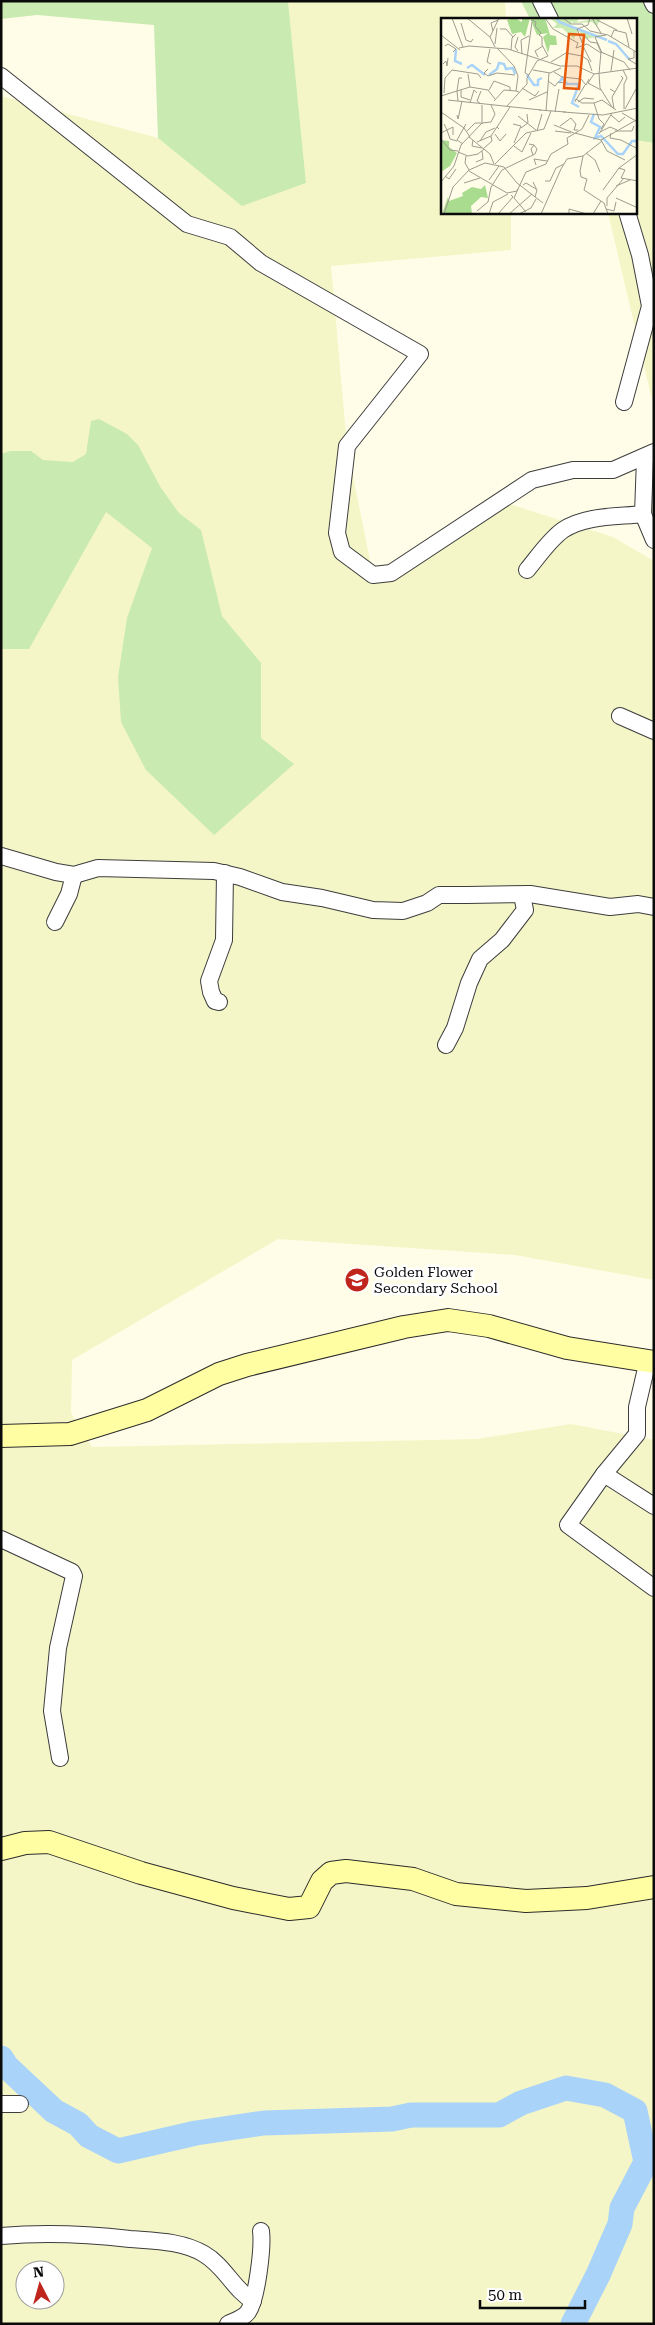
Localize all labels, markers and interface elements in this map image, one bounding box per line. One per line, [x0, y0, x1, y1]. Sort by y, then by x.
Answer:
inset map [441, 18, 638, 214]
place label: Golden Flower Secondary School [374, 1264, 499, 1296]
school or university icon: Golden Flower Secondary School [344, 1267, 370, 1293]
north arrow [15, 2260, 65, 2310]
text: N [32, 2264, 45, 2281]
scale bar [480, 2278, 585, 2310]
text: 50 m [488, 2286, 523, 2304]

